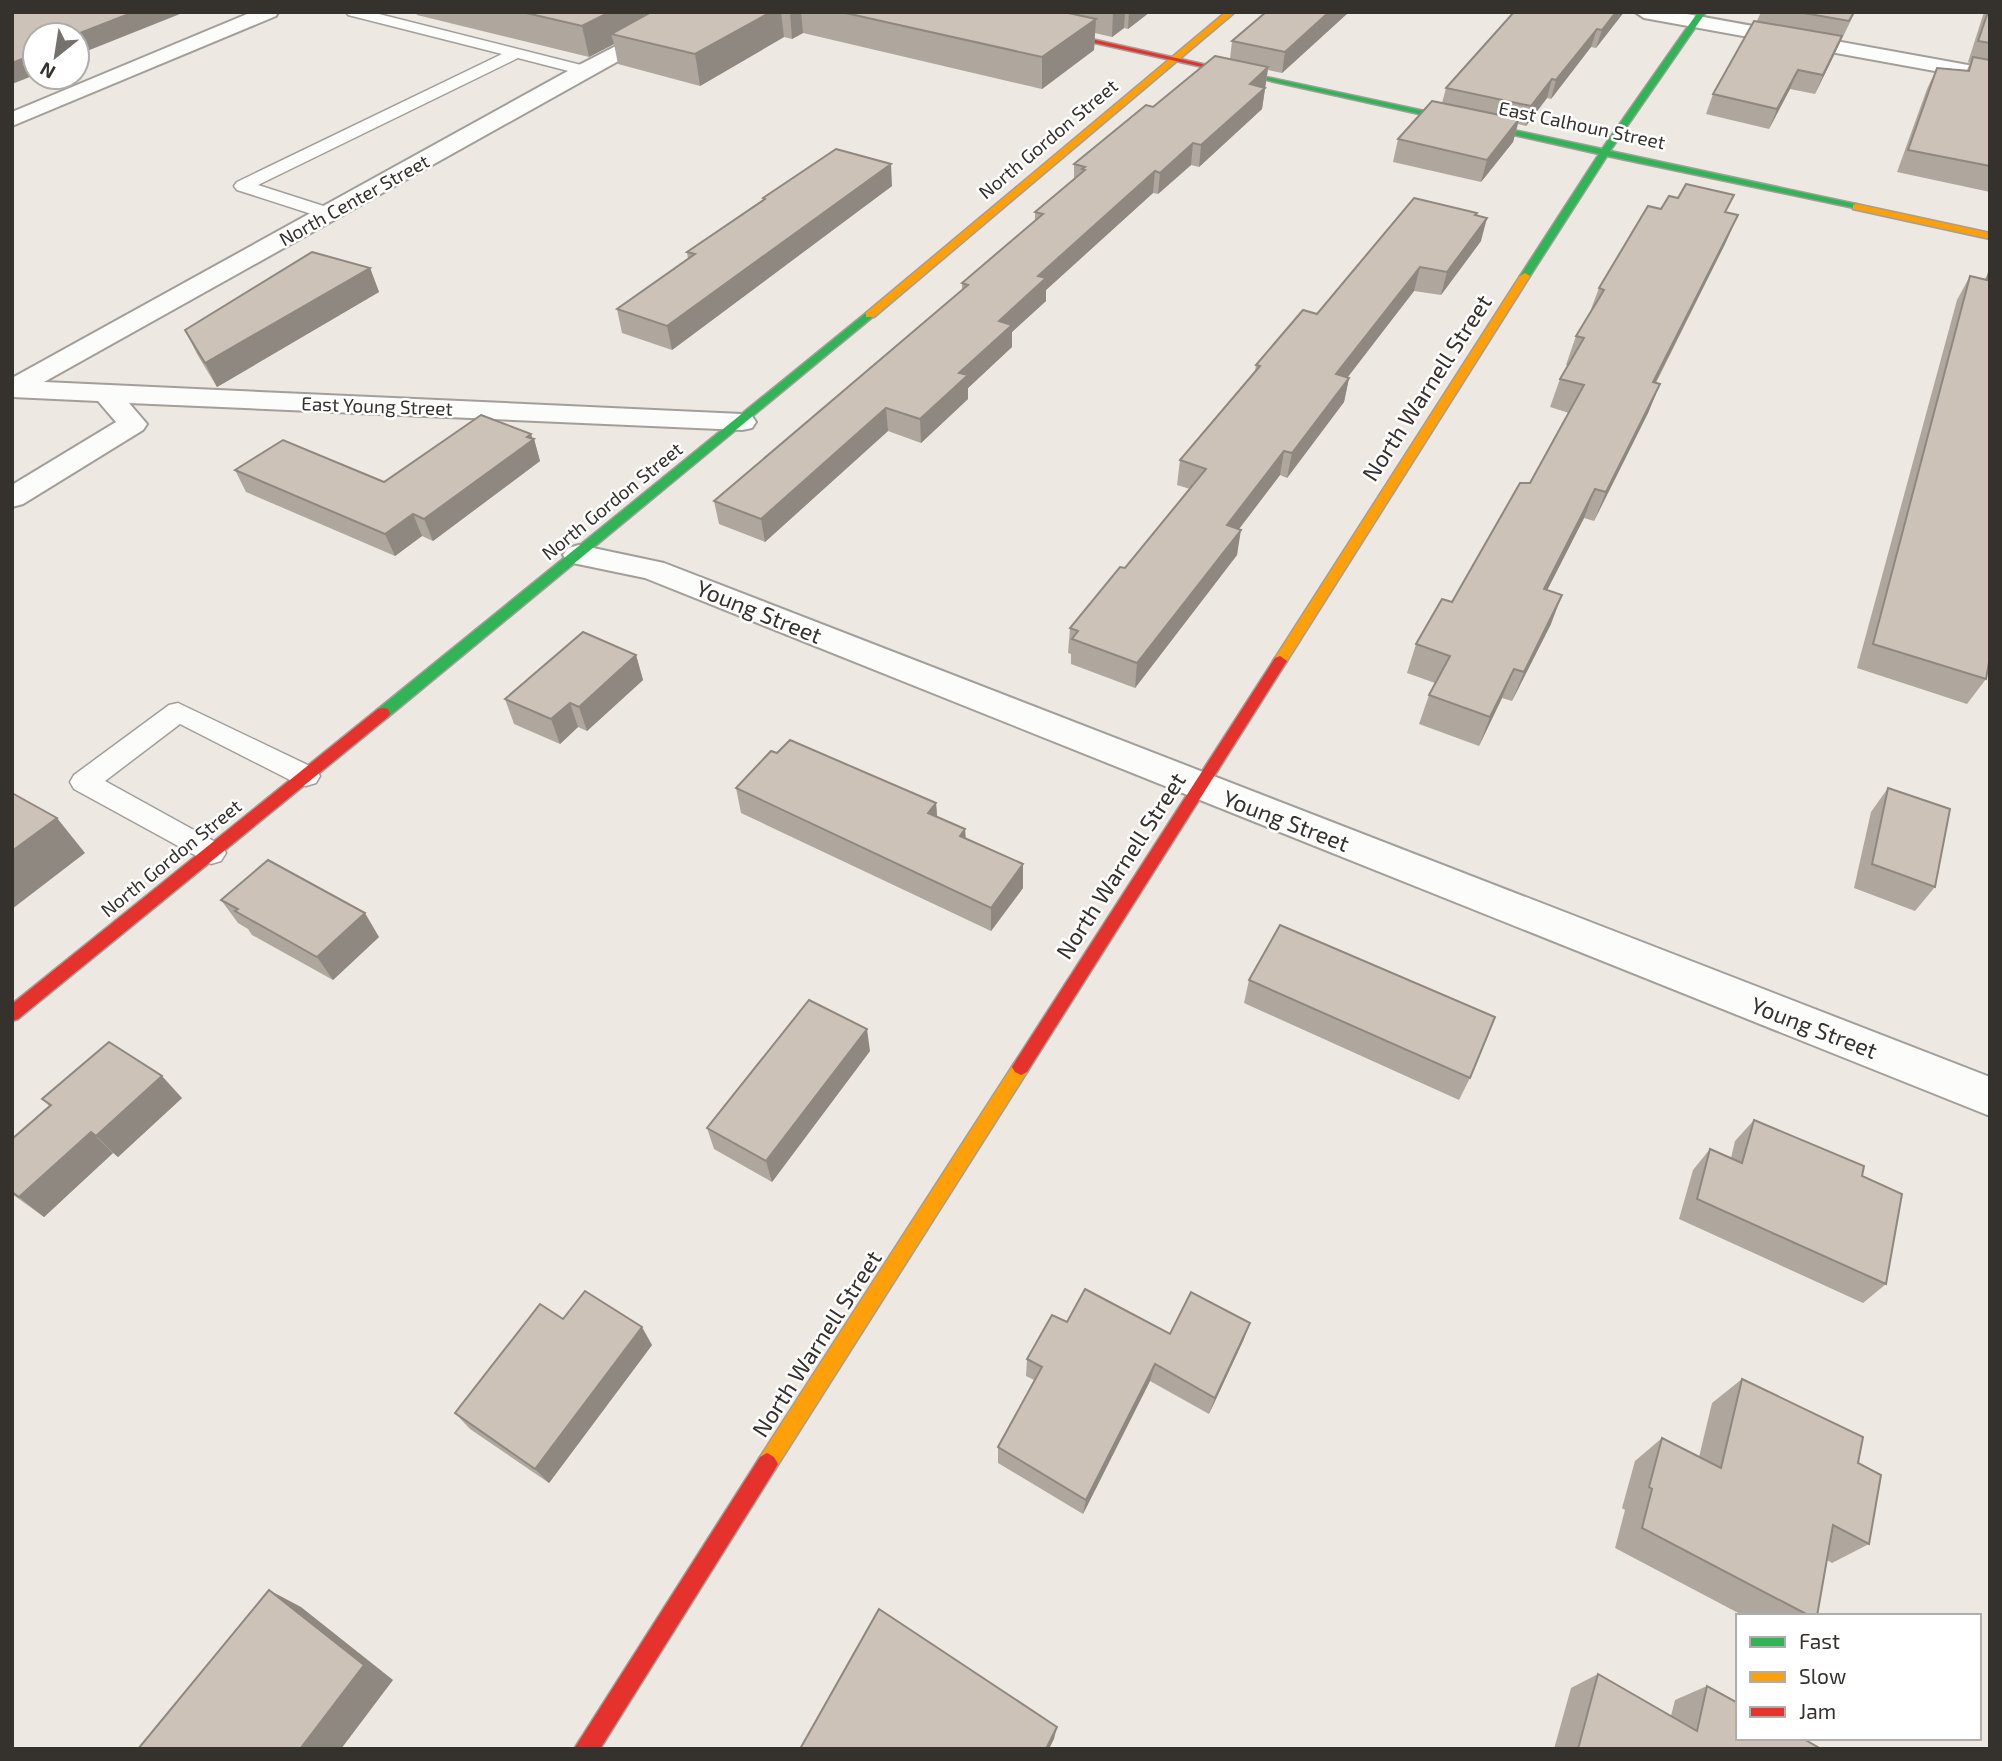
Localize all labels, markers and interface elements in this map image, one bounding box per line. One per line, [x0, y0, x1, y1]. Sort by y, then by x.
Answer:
north arrow [21, 21, 91, 91]
text: N [36, 58, 59, 85]
street label: North Gordon Street [974, 74, 1122, 203]
street label: East Calhoun Street [1497, 96, 1668, 153]
street label: North Center Street [275, 149, 433, 250]
street label: North Warnell Street [1355, 289, 1497, 486]
street label: East Young Street [301, 391, 453, 420]
street label: North Gordon Street [537, 437, 687, 564]
street label: Young Street [692, 573, 826, 649]
street label: North Warnell Street [1049, 767, 1191, 964]
street label: Young Street [1219, 783, 1354, 857]
street label: North Gordon Street [96, 794, 246, 921]
street label: Young Street [1747, 990, 1882, 1064]
street label: North Warnell Street [745, 1245, 887, 1442]
legend [1736, 1614, 1981, 1740]
text: Fast [1799, 1628, 1840, 1653]
text: Slow [1799, 1663, 1846, 1688]
text: Jam [1799, 1698, 1836, 1723]

